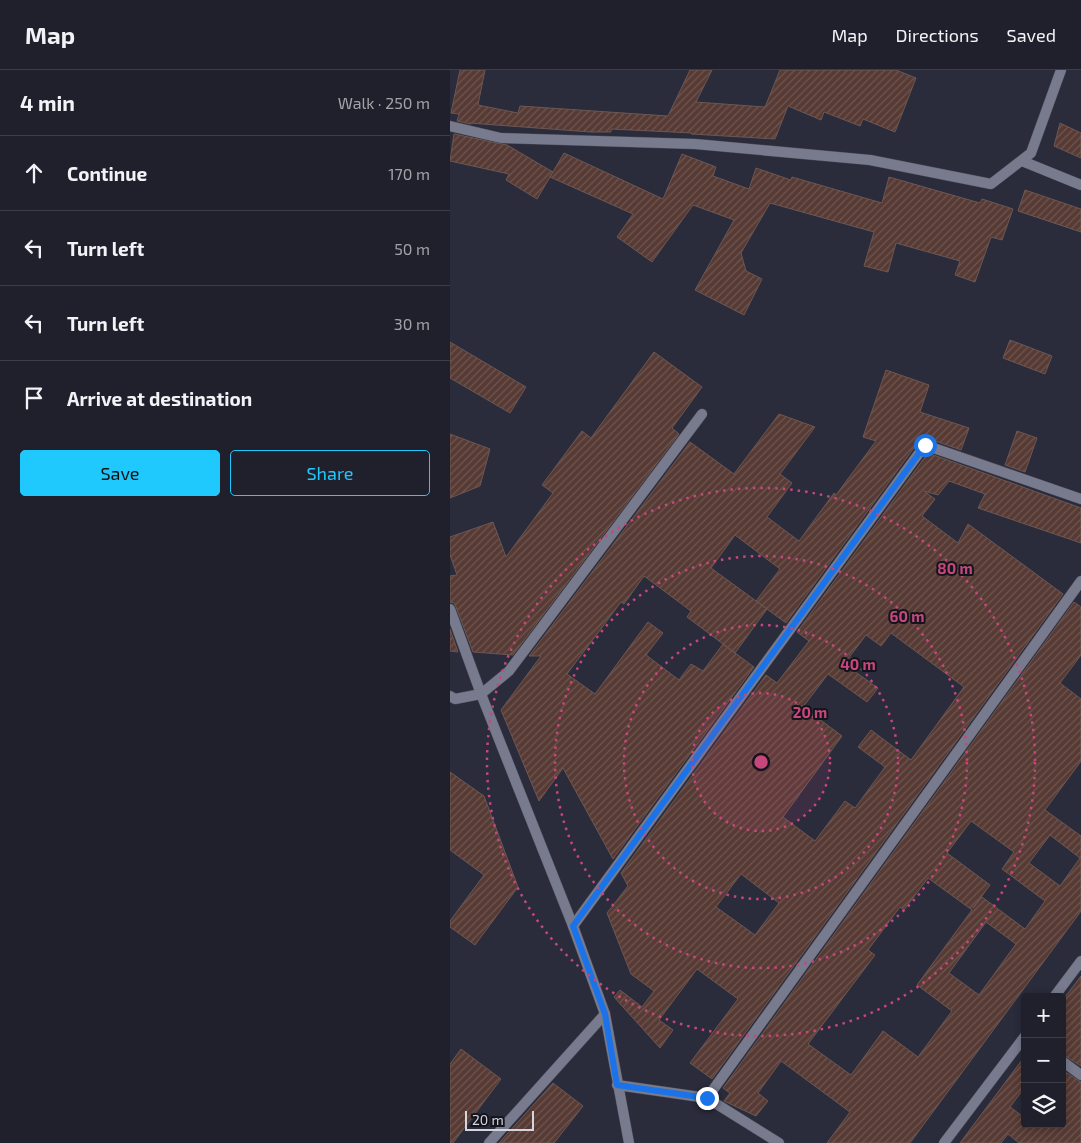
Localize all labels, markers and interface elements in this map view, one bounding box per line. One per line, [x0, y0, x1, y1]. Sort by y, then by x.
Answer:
text: Map [25, 20, 75, 49]
text: Map [831, 24, 868, 46]
text: Directions [896, 24, 979, 46]
text: Saved [1007, 24, 1056, 46]
text: 4 min [20, 90, 75, 115]
text: Walk · 250 m [338, 93, 430, 112]
icon: ahead [20, 159, 48, 187]
text: Continue [67, 162, 147, 185]
text: 170 m [388, 164, 430, 183]
icon: left [20, 234, 48, 262]
text: Turn left [67, 237, 144, 260]
text: 50 m [394, 239, 430, 258]
icon: left [20, 309, 48, 337]
text: Turn left [67, 312, 144, 335]
text: 30 m [394, 314, 430, 333]
icon: arrive [20, 384, 48, 412]
text: Arrive at destination [67, 387, 252, 410]
route start [914, 434, 937, 457]
button: Save [20, 450, 220, 496]
button: Share [230, 450, 430, 496]
text: 80 m [937, 559, 973, 577]
text: 60 m [890, 607, 924, 625]
text: 40 m [840, 655, 876, 673]
text: 20 m [793, 703, 827, 721]
centre of rings [752, 753, 770, 771]
map controls [1021, 993, 1066, 1128]
button: + [1021, 993, 1066, 1038]
button: − [1021, 1038, 1066, 1083]
button: layers [1021, 1083, 1066, 1128]
route end [696, 1087, 719, 1110]
scale bar [465, 1108, 534, 1131]
text: 20 m [472, 1111, 504, 1128]

